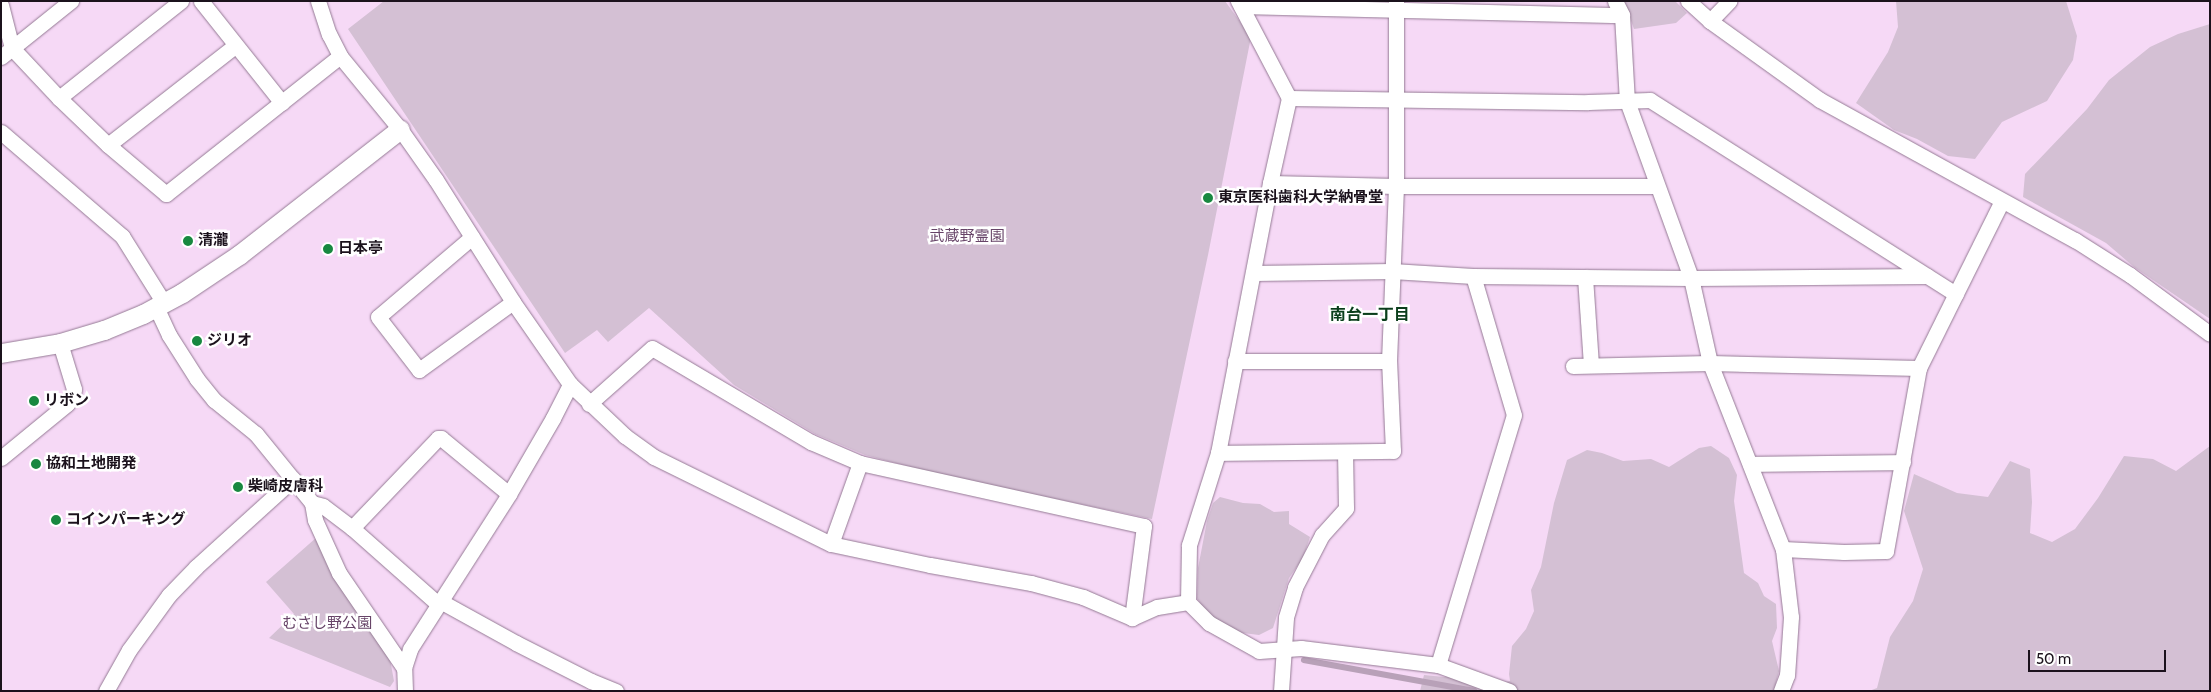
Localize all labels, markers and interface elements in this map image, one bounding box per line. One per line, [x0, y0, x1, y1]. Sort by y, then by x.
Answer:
place label: 東京医科歯科大学納骨堂 [1218, 189, 1383, 207]
marker: 東京医科歯科大学納骨堂 [1202, 192, 1214, 204]
park label: 武蔵野霊園 [930, 228, 1004, 246]
place label: 清瀧 [198, 232, 228, 250]
marker: 清瀧 [182, 235, 194, 247]
place label: 日本亭 [338, 240, 383, 258]
marker: 日本亭 [322, 243, 334, 255]
district label: 南台一丁目 [1330, 305, 1410, 325]
place label: ジリオ [207, 332, 252, 350]
marker: ジリオ [191, 335, 203, 347]
place label: リボン [44, 392, 89, 410]
marker: リボン [28, 395, 40, 407]
place label: 協和土地開発 [46, 455, 136, 473]
marker: 協和土地開発 [30, 458, 42, 470]
place label: 柴崎皮膚科 [248, 478, 323, 496]
marker: 柴崎皮膚科 [232, 481, 244, 493]
place label: コインパーキング [66, 511, 186, 529]
marker: コインパーキング [50, 514, 62, 526]
park label: むさし野公園 [282, 615, 372, 633]
scale bar [2031, 640, 2168, 672]
text: 50 m [2036, 650, 2071, 668]

